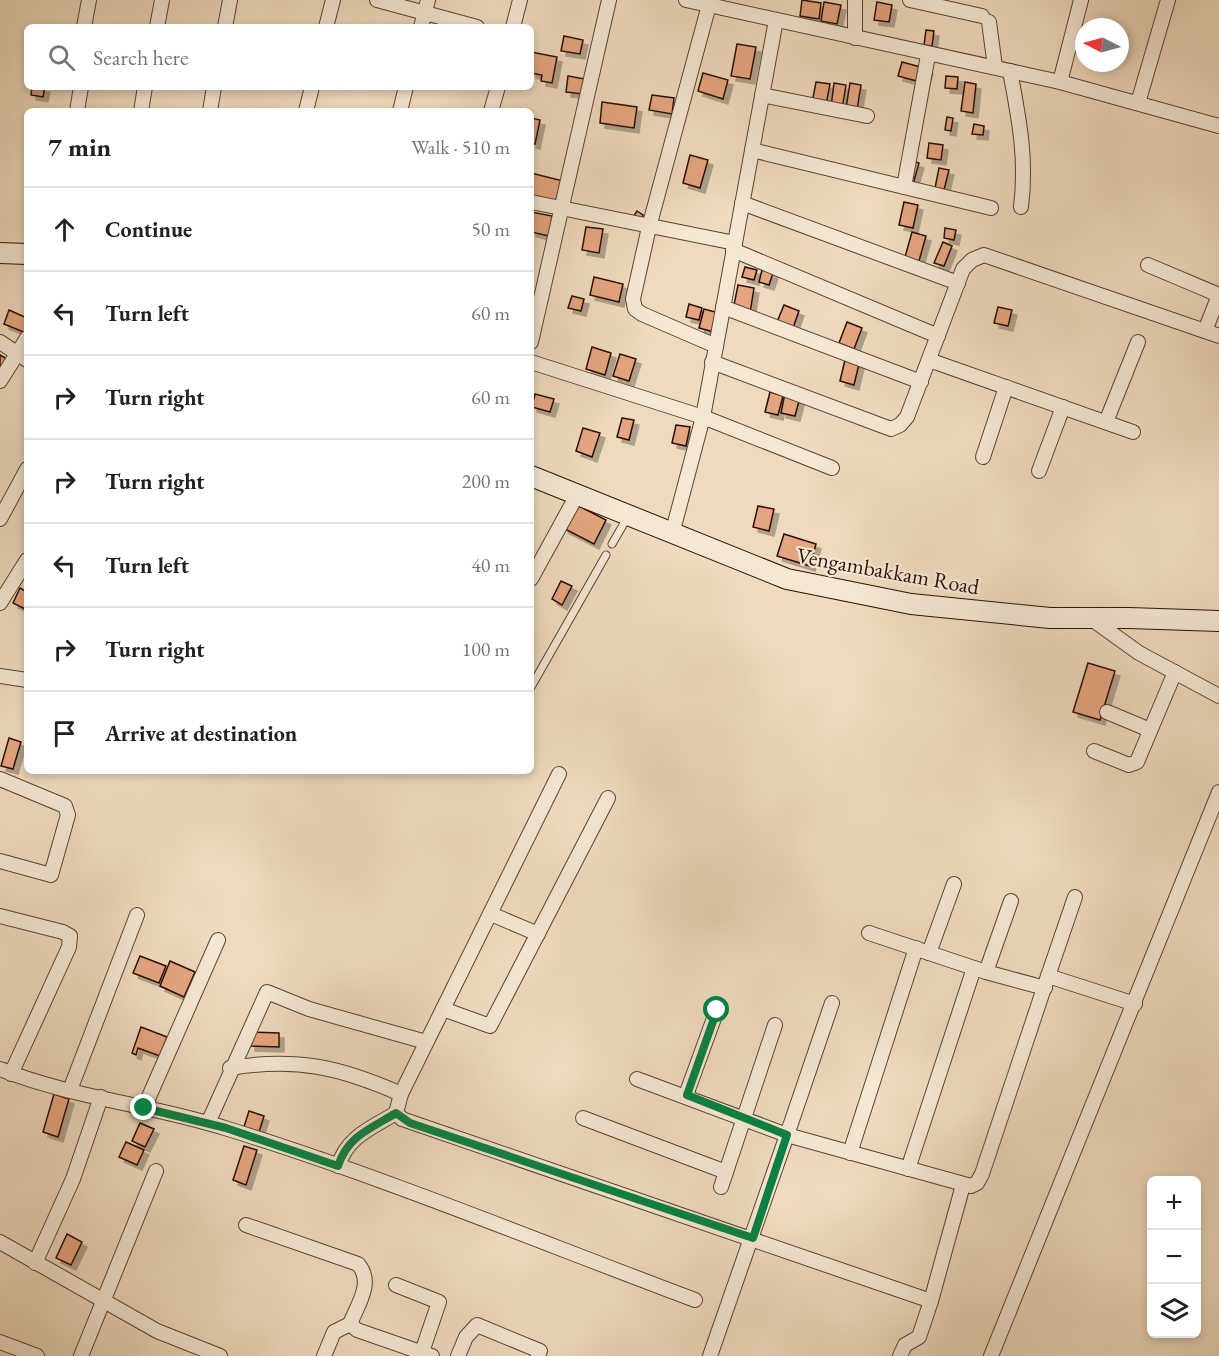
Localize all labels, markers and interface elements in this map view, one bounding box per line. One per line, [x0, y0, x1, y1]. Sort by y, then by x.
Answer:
north arrow [1075, 18, 1129, 72]
search box [24, 24, 534, 90]
icon: search [45, 41, 78, 74]
text: Search here [93, 43, 188, 72]
text: 7 min [48, 130, 111, 164]
text: Walk · 510 m [411, 134, 510, 160]
icon: ahead [48, 213, 81, 246]
text: Continue [105, 215, 192, 244]
text: 50 m [471, 216, 510, 242]
icon: left [48, 297, 81, 330]
text: Turn left [105, 299, 189, 328]
text: 60 m [471, 300, 510, 326]
icon: right [48, 381, 81, 414]
text: Turn right [105, 383, 204, 412]
text: 60 m [471, 384, 510, 410]
icon: right [48, 465, 81, 498]
text: Turn right [105, 467, 204, 496]
text: 200 m [462, 468, 510, 494]
street label: Vengambakkam Road [794, 541, 982, 601]
icon: left [48, 549, 81, 582]
text: Turn left [105, 551, 189, 580]
text: 40 m [471, 552, 510, 578]
icon: right [48, 633, 81, 666]
text: Turn right [105, 635, 204, 664]
text: 100 m [462, 636, 510, 662]
icon: arrive [48, 717, 81, 750]
text: Arrive at destination [105, 719, 297, 748]
route start [703, 996, 729, 1022]
route end [130, 1094, 156, 1120]
map controls [1147, 1176, 1201, 1338]
button: + [1147, 1176, 1201, 1230]
button: − [1147, 1230, 1201, 1284]
button: layers [1147, 1284, 1201, 1338]

